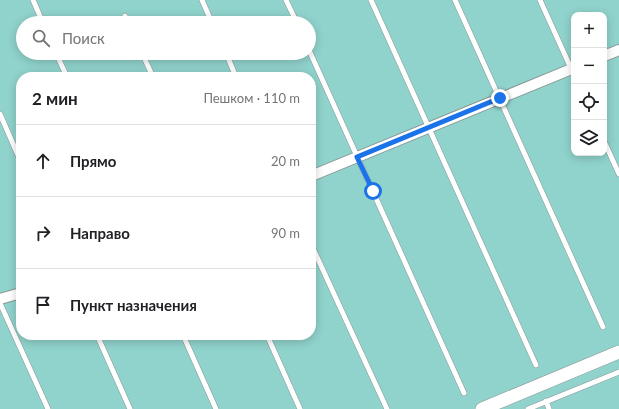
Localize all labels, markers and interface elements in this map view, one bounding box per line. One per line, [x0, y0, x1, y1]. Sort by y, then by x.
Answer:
map controls [571, 12, 607, 156]
button: + [571, 12, 607, 48]
search box [16, 16, 316, 60]
icon: search [30, 27, 52, 49]
text: Поиск [62, 29, 105, 47]
button: − [571, 48, 607, 84]
button: locate [571, 84, 607, 120]
text: 2 мин [32, 88, 78, 109]
route end [491, 89, 509, 107]
text: Пешком · 110 m [203, 90, 300, 106]
button: layers [571, 120, 607, 156]
icon: ahead [32, 150, 54, 172]
text: Прямо [70, 152, 116, 170]
text: 20 m [271, 153, 300, 169]
route start [364, 182, 382, 200]
icon: right [32, 222, 54, 244]
text: Направо [70, 224, 130, 242]
text: 90 m [271, 225, 300, 241]
icon: arrive [32, 294, 54, 316]
text: Пункт назначения [70, 296, 197, 314]

